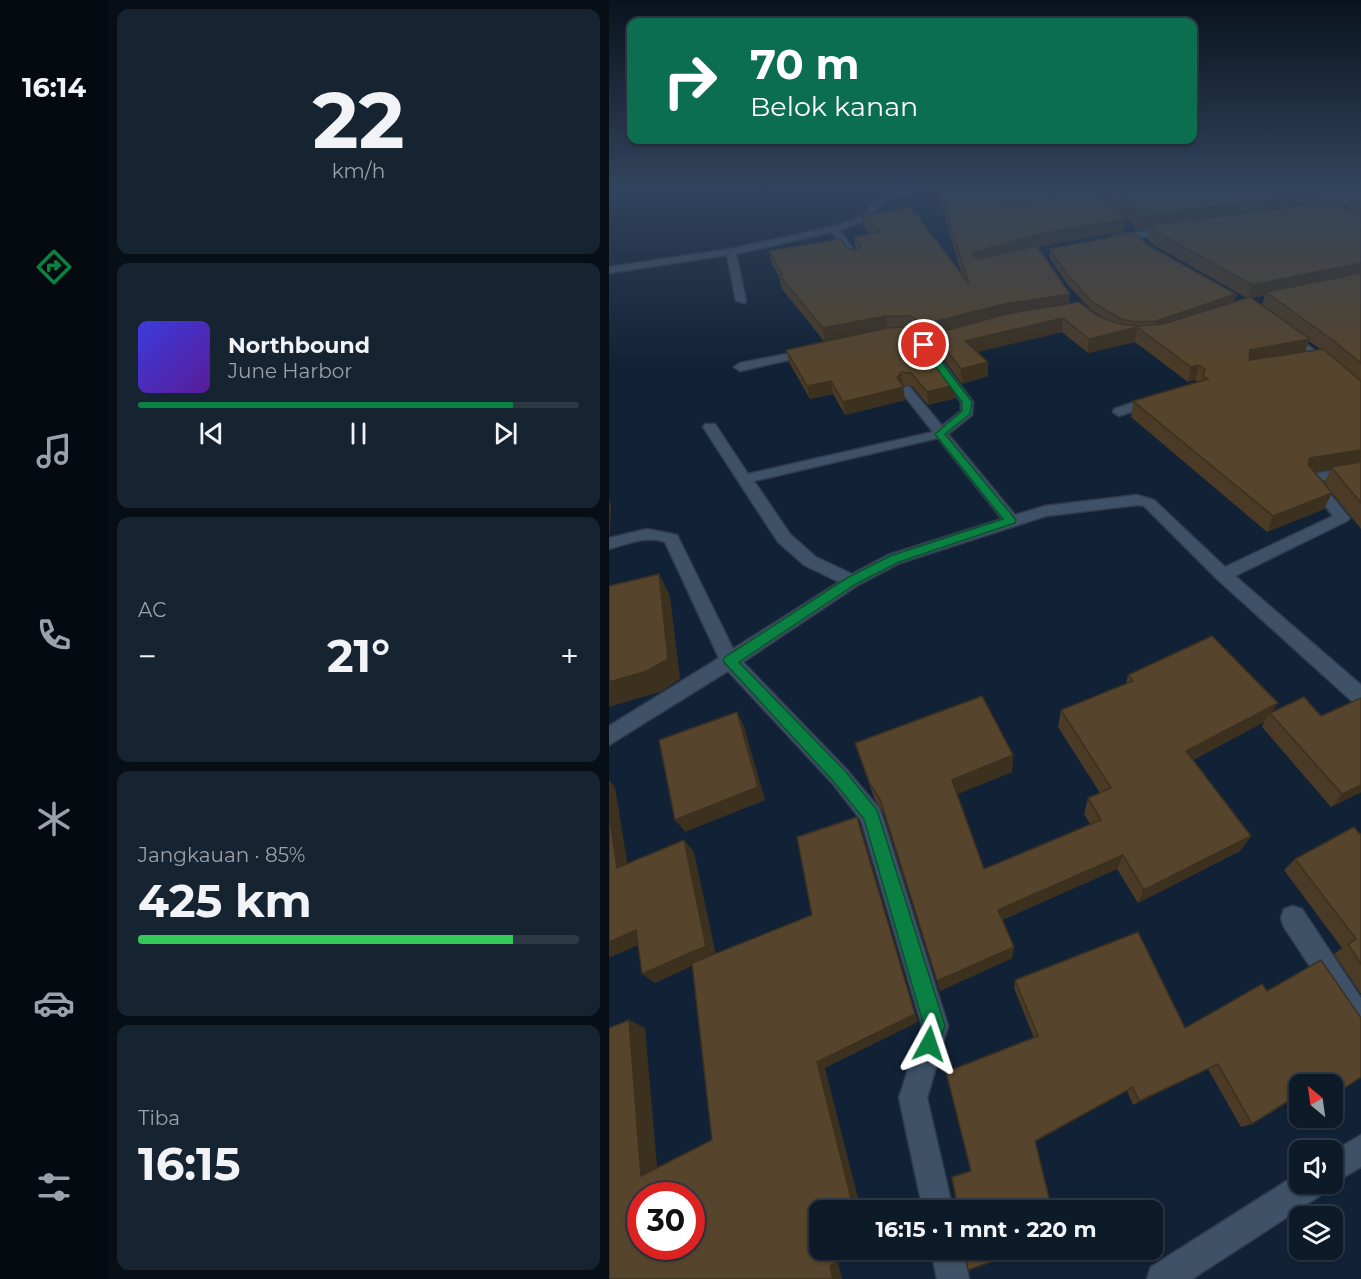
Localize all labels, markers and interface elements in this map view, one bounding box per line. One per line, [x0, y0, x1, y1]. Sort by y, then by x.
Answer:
text: 70 m [750, 38, 860, 90]
icon: right [651, 42, 729, 120]
text: 16:14 [22, 71, 86, 104]
text: 22 [312, 72, 405, 168]
text: Belok kanan [750, 90, 918, 123]
text: km/h [332, 159, 385, 183]
icon: directions [33, 246, 75, 288]
pin [898, 319, 949, 370]
icon: arrive [907, 328, 940, 361]
text: Northbound [228, 332, 370, 359]
text: June Harbor [228, 359, 352, 383]
icon: previous [195, 417, 228, 450]
icon: pause [342, 417, 375, 450]
icon: next [489, 417, 522, 450]
icon: music [33, 430, 75, 472]
text: AC [138, 598, 166, 622]
icon: phone [33, 614, 75, 656]
text: 21° [327, 628, 390, 683]
text: − [138, 636, 157, 676]
text: + [560, 636, 579, 676]
icon: climate [33, 798, 75, 840]
text: Jangkauan · 85% [138, 843, 305, 867]
text: 425 km [138, 873, 312, 928]
icon: car [33, 982, 75, 1024]
position arrow [897, 1012, 961, 1076]
north arrow [1289, 1074, 1343, 1128]
map controls [1289, 1074, 1343, 1260]
text: Tiba [138, 1106, 180, 1130]
text: 16:15 [138, 1136, 241, 1191]
button: sound [1289, 1140, 1343, 1194]
icon: filters [33, 1166, 75, 1208]
speed limit sign: 30 [627, 1182, 705, 1260]
button: layers [1289, 1206, 1343, 1260]
text: 16:15 · 1 mnt · 220 m [875, 1216, 1097, 1243]

